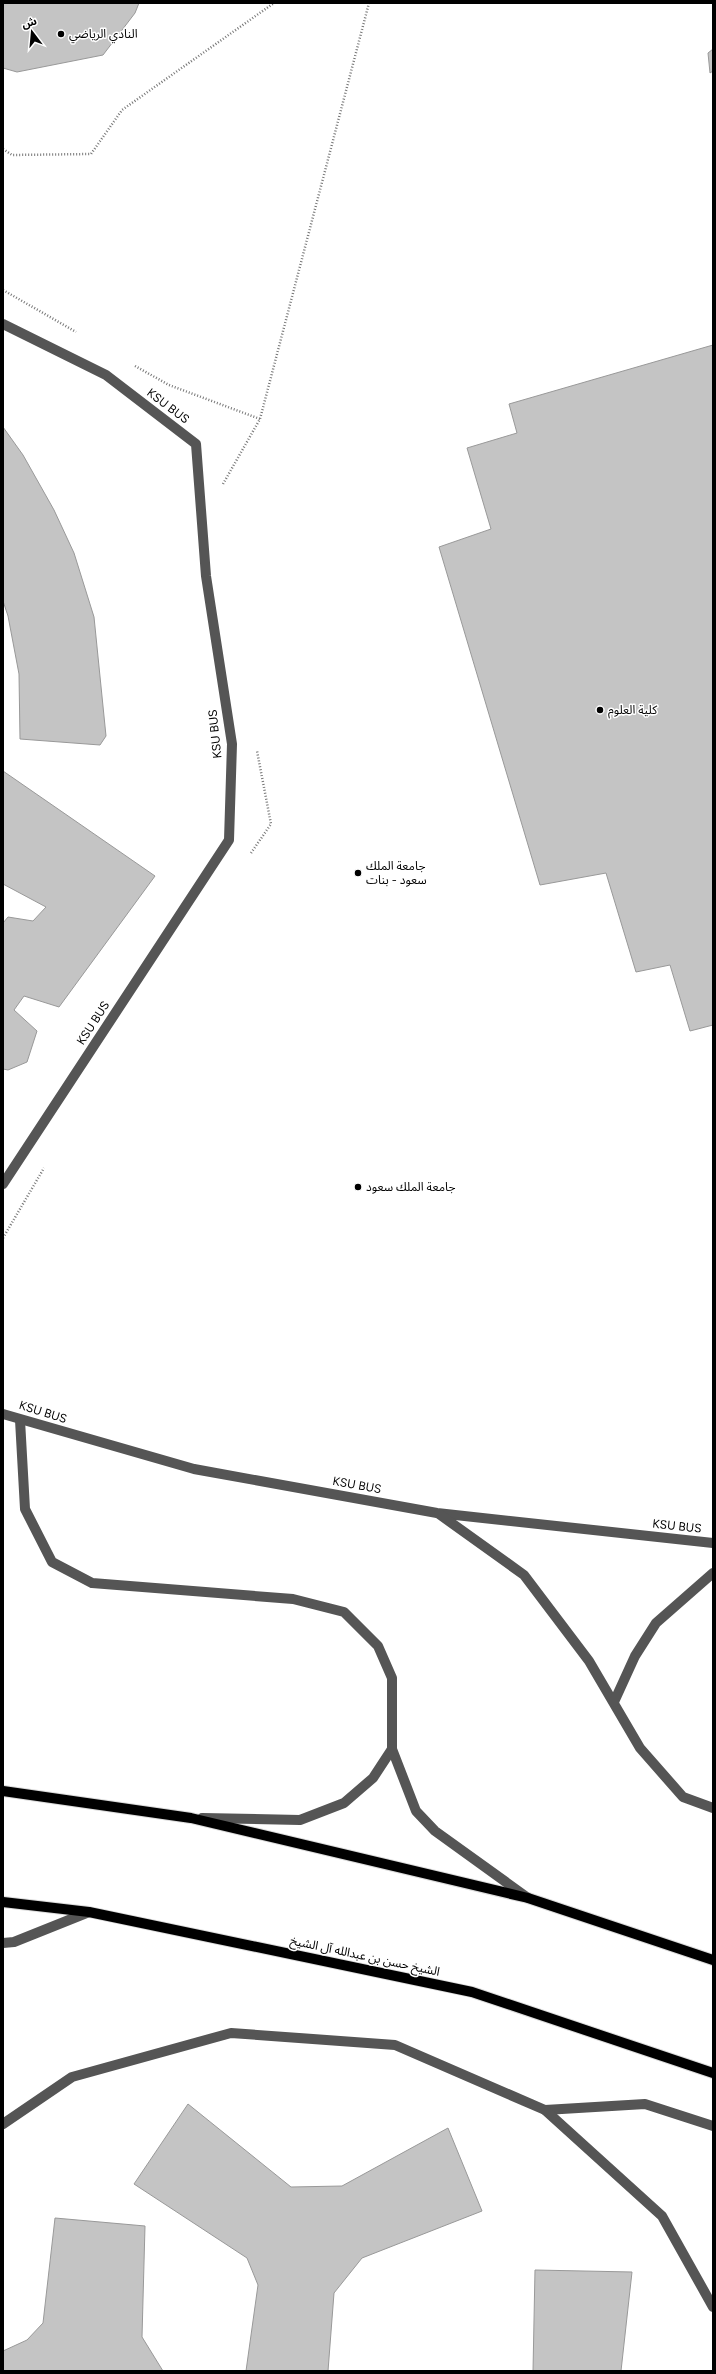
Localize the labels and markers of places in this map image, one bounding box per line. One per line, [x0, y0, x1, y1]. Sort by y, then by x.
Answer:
place label: النادي الرياضي [69, 27, 138, 44]
marker: النادي الرياضي [56, 29, 66, 39]
place label: كلية العلوم [608, 703, 658, 719]
marker: كلية العلوم [595, 705, 605, 715]
place label: جامعة الملك سعود - بنات [366, 859, 427, 887]
marker: جامعة الملك سعود - بنات [353, 868, 363, 878]
place label: جامعة الملك سعود [366, 1180, 456, 1194]
marker: جامعة الملك سعود [353, 1182, 363, 1192]

